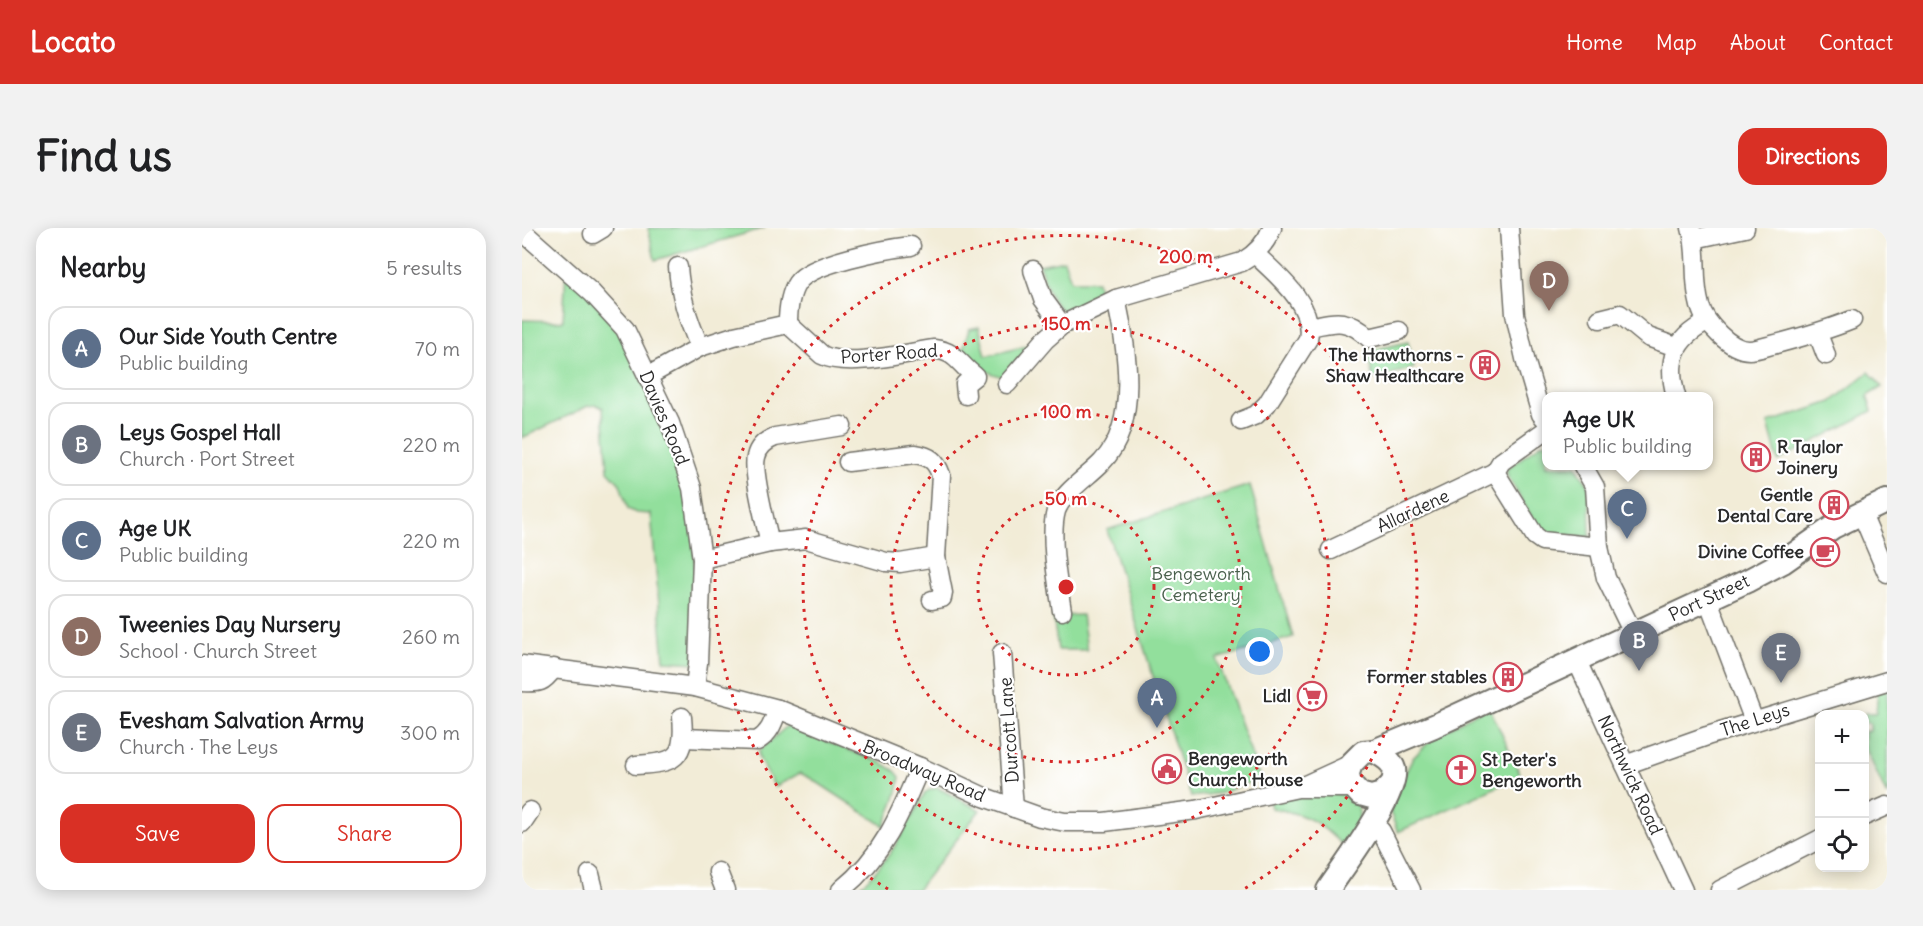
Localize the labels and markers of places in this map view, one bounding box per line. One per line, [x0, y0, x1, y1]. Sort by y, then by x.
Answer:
pin: D [1530, 262, 1568, 311]
place label: The Hawthorns - Shaw Healthcare [1326, 343, 1464, 387]
building icon: The Hawthorns - Shaw Healthcare [1469, 349, 1501, 381]
place label: R Taylor Joinery [1777, 435, 1844, 479]
building icon: R Taylor Joinery [1740, 441, 1772, 473]
place label: Gentle Dental Care [1717, 483, 1813, 527]
building icon: Gentle Dental Care [1818, 489, 1850, 521]
pin: C [1608, 490, 1646, 539]
cafe icon: Divine Coffee [1809, 536, 1841, 568]
place label: Divine Coffee [1698, 540, 1804, 563]
centre of rings [1056, 577, 1076, 597]
pin: B [1620, 622, 1658, 671]
pin: E [1762, 634, 1800, 683]
building icon: Former stables [1492, 661, 1524, 693]
place label: Former stables [1367, 665, 1487, 688]
pin: A [1138, 678, 1176, 728]
supermarket icon: Lidl [1296, 680, 1328, 712]
place label: Lidl [1263, 684, 1291, 707]
place label: Bengeworth Church House [1188, 747, 1303, 791]
place label: St Peter's Bengeworth [1482, 748, 1582, 792]
public building icon: Bengeworth Church House [1151, 753, 1183, 785]
church icon: St Peter's Bengeworth [1445, 754, 1477, 786]

